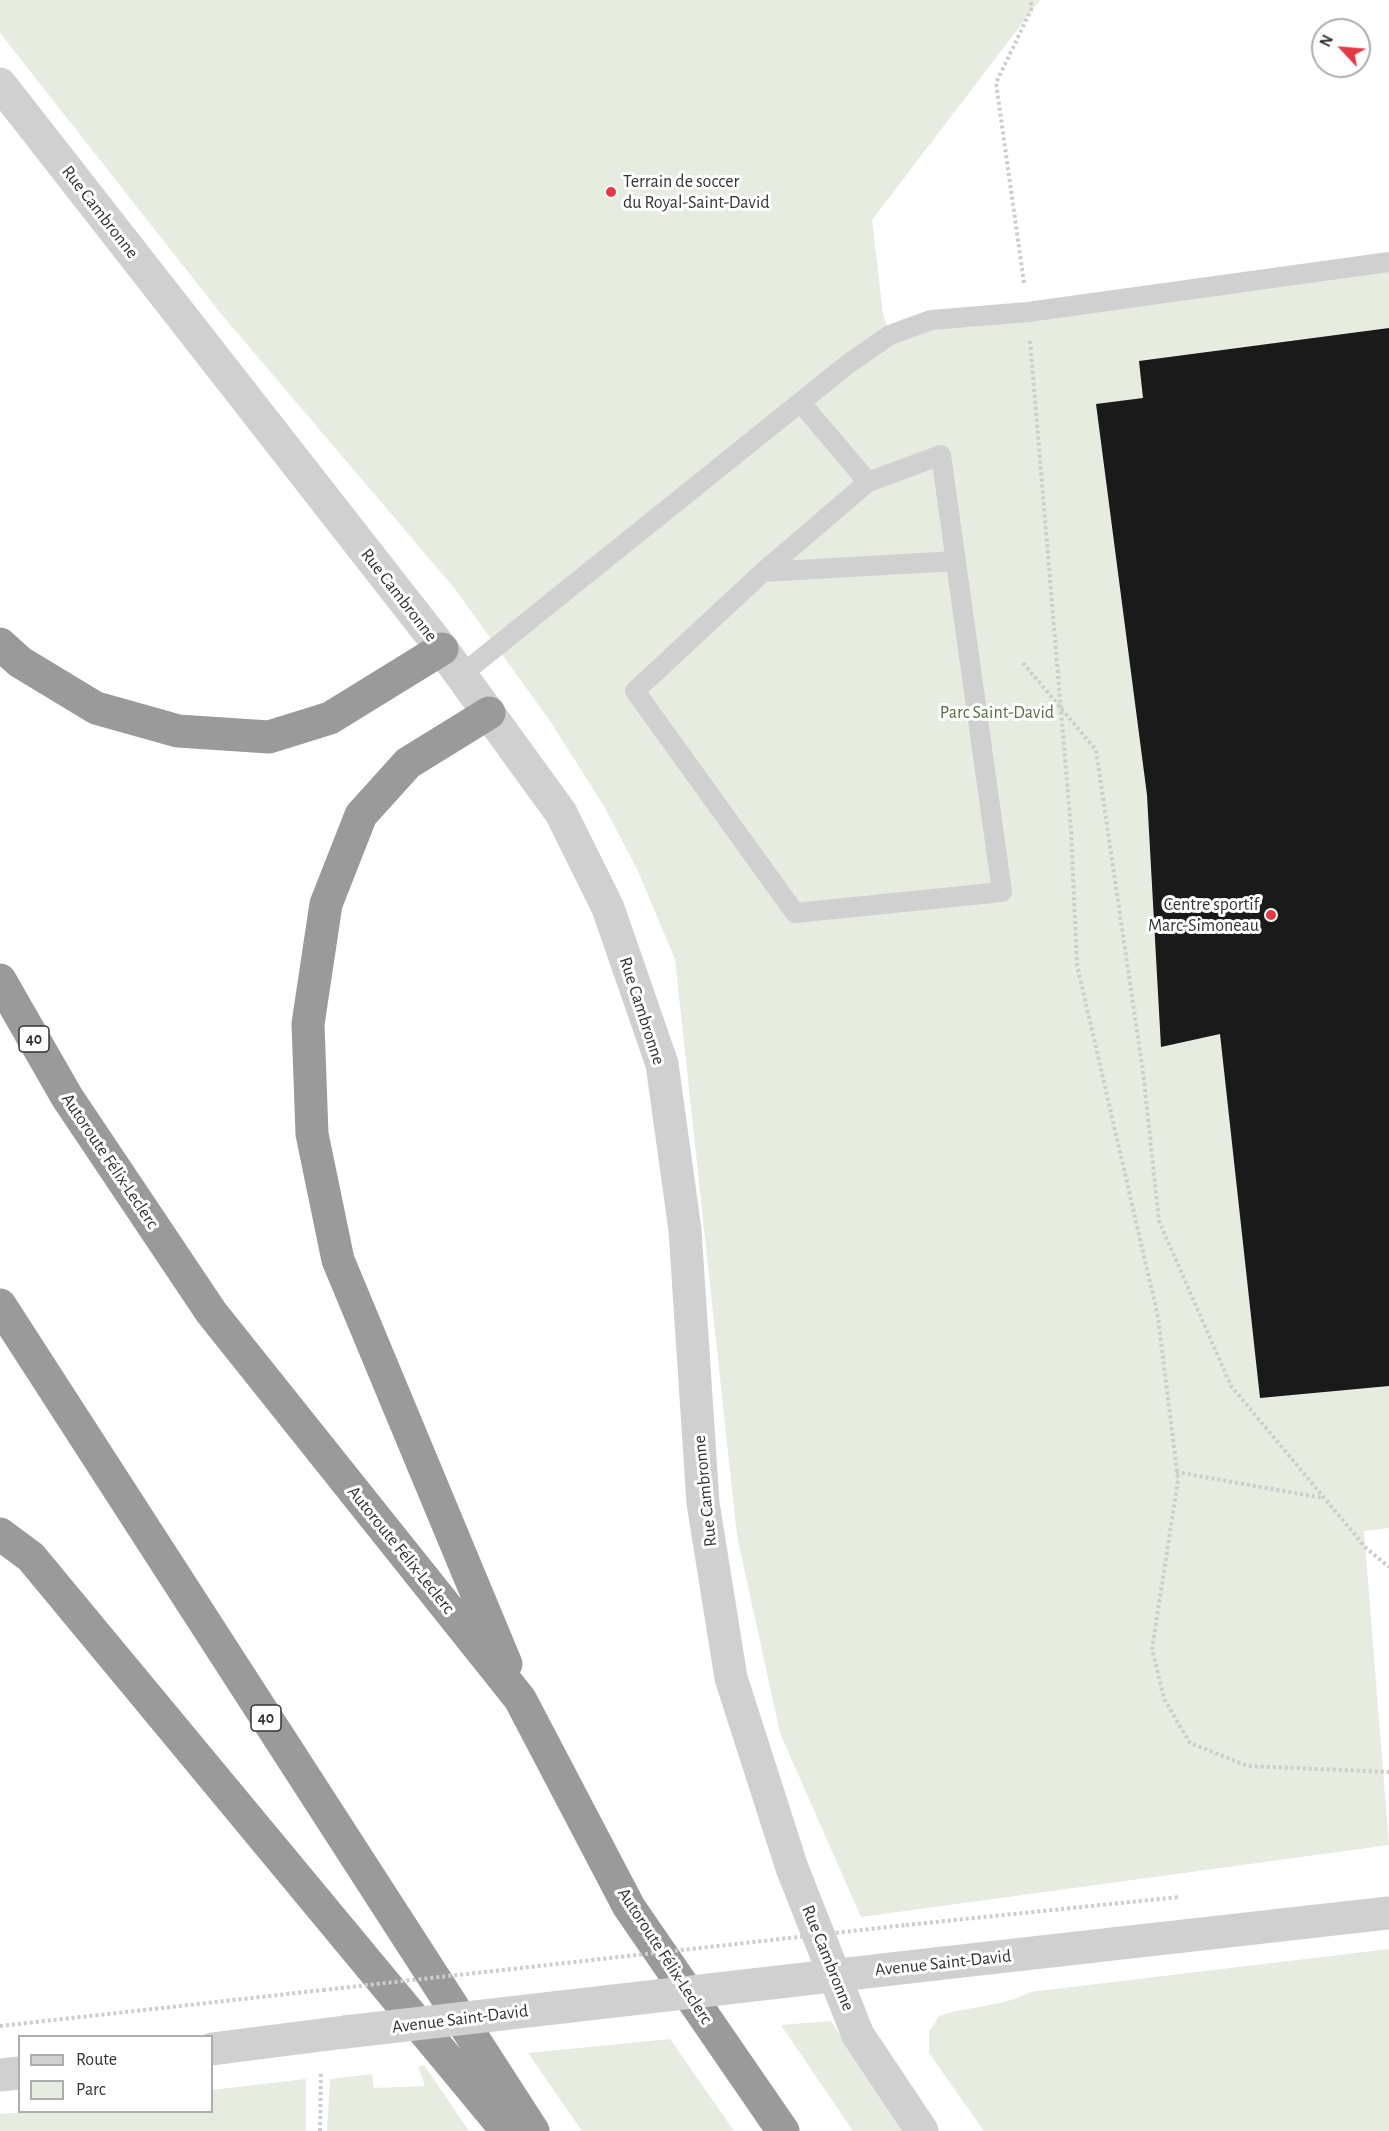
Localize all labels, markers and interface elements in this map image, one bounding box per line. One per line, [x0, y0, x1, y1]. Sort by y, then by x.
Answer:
north arrow [1311, 18, 1371, 78]
text: N [1317, 32, 1336, 49]
street label: Rue Cambronne [57, 161, 143, 263]
place label: Terrain de soccer du Royal-Saint-David [623, 171, 770, 213]
marker: Terrain de soccer du Royal-Saint-David [604, 185, 618, 199]
street label: Rue Cambronne [356, 544, 442, 646]
park label: Parc Saint-David [940, 702, 1054, 724]
place label: Centre sportif Marc-Simoneau [1148, 894, 1259, 936]
marker: Centre sportif Marc-Simoneau [1264, 908, 1278, 922]
street label: Rue Cambronne [614, 954, 670, 1068]
road number: 40 [19, 1026, 49, 1052]
street label: Autoroute Félix-Leclerc [57, 1089, 163, 1233]
street label: Rue Cambronne [688, 1434, 722, 1548]
street label: Autoroute Félix-Leclerc [343, 1482, 459, 1618]
road number: 40 [251, 1705, 281, 1731]
street label: Autoroute Félix-Leclerc [613, 1884, 717, 2028]
street label: Rue Cambronne [797, 1902, 859, 2014]
street label: Avenue Saint-David [874, 1945, 1012, 1981]
street label: Avenue Saint-David [391, 2000, 529, 2038]
legend [18, 2035, 213, 2113]
text: Route [76, 2051, 117, 2069]
text: Parc [76, 2081, 106, 2099]

